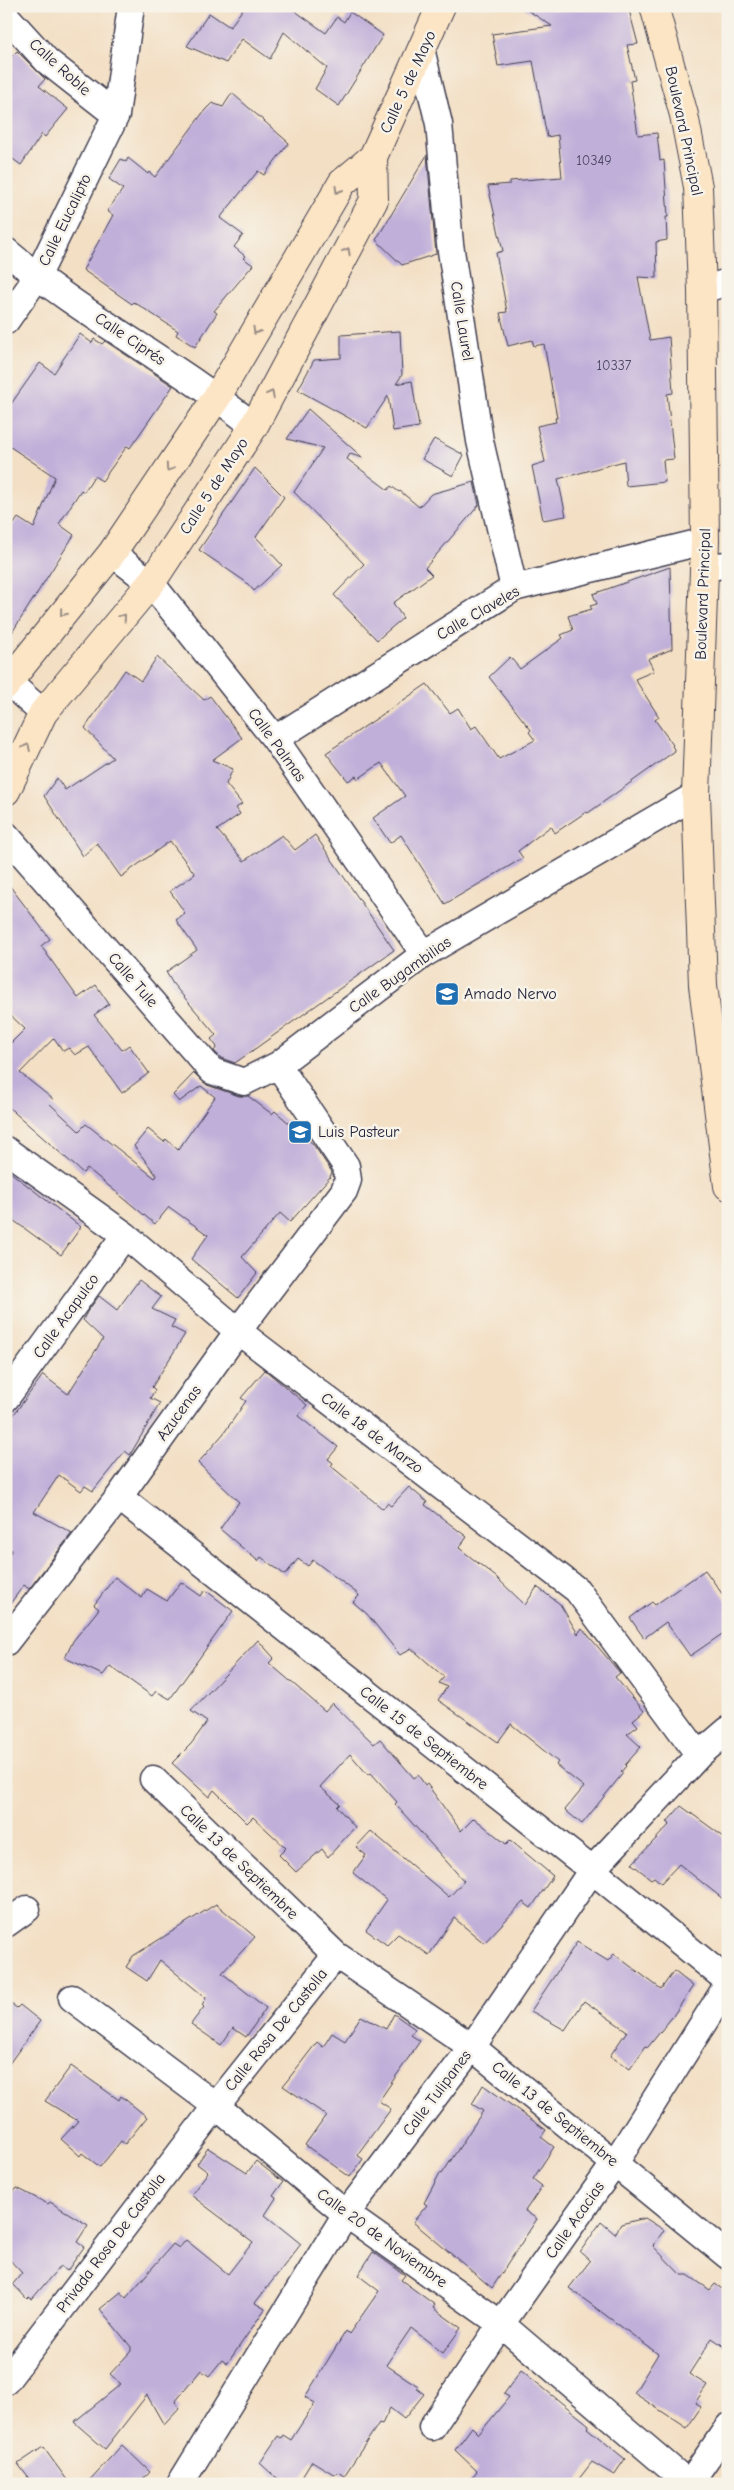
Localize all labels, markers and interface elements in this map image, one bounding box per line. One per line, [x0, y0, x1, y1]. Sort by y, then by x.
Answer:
street label: Calle 5 de Mayo [376, 28, 440, 136]
street label: Calle Roble [26, 35, 94, 99]
street label: Boulevard Principal [661, 65, 707, 197]
house number: 10349 [576, 152, 612, 169]
street label: Calle Eucalipto [35, 171, 95, 269]
one-way arrow [334, 185, 344, 194]
one-way arrow [341, 247, 351, 256]
street label: Calle Laurel [447, 280, 477, 362]
street label: Calle Ciprés [91, 309, 169, 369]
one-way arrow [252, 325, 262, 334]
house number: 10337 [597, 357, 632, 374]
one-way arrow [264, 391, 274, 400]
street label: Calle 5 de Mayo [176, 434, 252, 538]
one-way arrow [166, 462, 175, 472]
street label: Boulevard Principal [692, 528, 714, 660]
street label: Calle Claveles [433, 582, 523, 644]
one-way arrow [60, 607, 68, 616]
one-way arrow [117, 614, 125, 623]
street label: Calle Palmas [244, 705, 310, 786]
one-way arrow [21, 743, 31, 752]
street label: Calle Bugambilias [345, 933, 455, 1017]
street label: Calle Tule [104, 949, 162, 1011]
school or university icon: Amado Nervo [434, 981, 460, 1007]
place label: Amado Nervo [464, 985, 557, 1003]
school or university icon: Luis Pasteur [287, 1119, 313, 1145]
place label: Luis Pasteur [318, 1123, 400, 1141]
street label: Calle Acapulco [29, 1270, 103, 1362]
street label: Azucenas [153, 1382, 205, 1444]
street label: Calle 18 de Marzo [317, 1389, 427, 1477]
street label: Calle 15 de Septiembre [356, 1682, 492, 1794]
street label: Calle 13 de Septiembre [176, 1801, 302, 1923]
street label: Calle Rosa De Castolla [221, 1965, 331, 2095]
street label: Calle Tulipanes [399, 2046, 475, 2139]
street label: Calle 13 de Septiembre [488, 2057, 622, 2171]
street label: Privada Rosa De Castolla [53, 2170, 169, 2316]
street label: Calle Acacias [542, 2178, 608, 2262]
street label: Calle 20 de Noviembre [313, 2185, 451, 2291]

